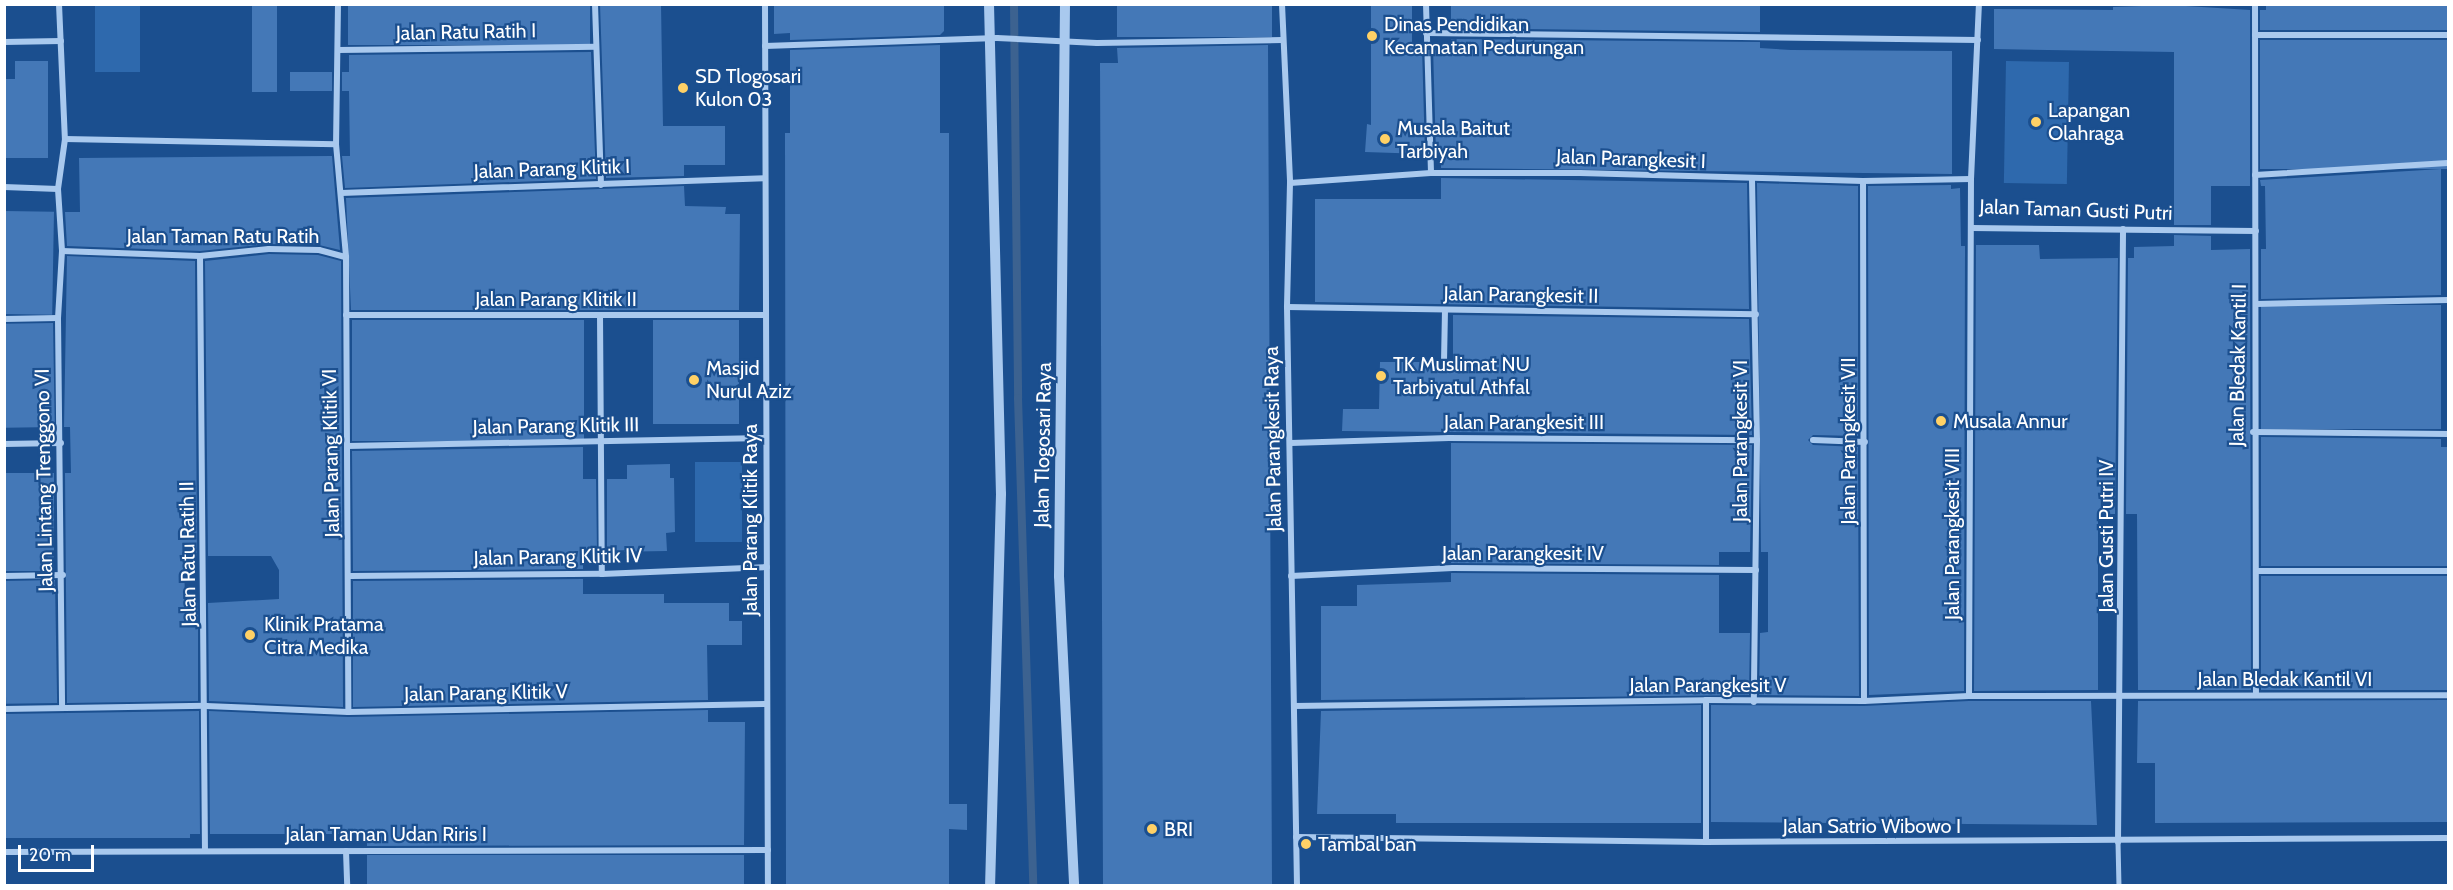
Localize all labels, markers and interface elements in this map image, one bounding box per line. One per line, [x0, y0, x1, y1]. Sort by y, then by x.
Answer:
place label: Dinas Pendidikan Kecamatan Pedurungan [1384, 13, 1584, 60]
street label: Jalan Ratu Ratih I [396, 19, 536, 45]
marker: Dinas Pendidikan Kecamatan Pedurungan [1365, 29, 1379, 43]
place label: SD Tlogosari Kulon 03 [695, 64, 801, 111]
marker: SD Tlogosari Kulon 03 [676, 81, 690, 95]
place label: Lapangan Olahraga [2048, 98, 2130, 145]
marker: Lapangan Olahraga [2029, 115, 2043, 129]
place label: Musala Baitut Tarbiyah [1397, 116, 1510, 163]
marker: Musala Baitut Tarbiyah [1378, 132, 1392, 146]
street label: Jalan Parangkesit I [1556, 144, 1706, 174]
street label: Jalan Parang Klitik I [473, 154, 631, 184]
street label: Jalan Taman Gusti Putri [1979, 195, 2173, 225]
street label: Jalan Taman Ratu Ratih [127, 224, 319, 248]
street label: Jalan Parangkesit II [1443, 282, 1599, 308]
street label: Jalan Bledak Kantil I [2225, 284, 2251, 446]
street label: Jalan Parang Klitik II [475, 287, 637, 311]
street label: Jalan Parangkesit Raya [1259, 346, 1287, 532]
place label: TK Muslimat NU Tarbiyatul Athfal [1393, 352, 1530, 399]
place label: Masjid Nurul Aziz [706, 356, 792, 403]
street label: Jalan Parangkesit VII [1836, 357, 1860, 525]
street label: Jalan Parangkesit VI [1728, 360, 1752, 522]
street label: Jalan Tlogosari Raya [1030, 362, 1056, 528]
street label: Jalan Lintang Trenggono VI [30, 368, 58, 592]
street label: Jalan Parang Klitik VI [318, 368, 344, 538]
marker: TK Muslimat NU Tarbiyatul Athfal [1374, 369, 1388, 383]
marker: Masjid Nurul Aziz [687, 373, 701, 387]
place label: Musala Annur [1953, 409, 2068, 433]
street label: Jalan Parangkesit III [1444, 410, 1604, 434]
street label: Jalan Parang Klitik III [472, 413, 640, 439]
marker: Musala Annur [1934, 414, 1948, 428]
street label: Jalan Parang Klitik Raya [738, 424, 762, 616]
street label: Jalan Parangkesit VIII [1940, 448, 1964, 620]
street label: Jalan Gusti Putri IV [2094, 460, 2118, 612]
street label: Jalan Ratu Ratih II [175, 481, 201, 627]
street label: Jalan Parangkesit IV [1442, 541, 1604, 565]
street label: Jalan Parang Klitik IV [473, 544, 643, 570]
place label: Klinik Pratama Citra Medika [264, 612, 383, 659]
marker: Klinik Pratama Citra Medika [241, 626, 259, 644]
street label: Jalan Bledak Kantil VI [2198, 667, 2372, 691]
street label: Jalan Parangkesit V [1630, 673, 1786, 697]
street label: Jalan Parang Klitik V [404, 680, 568, 706]
street label: Jalan Satrio Wibowo I [1783, 814, 1961, 838]
place label: BRI [1164, 817, 1193, 841]
street label: Jalan Taman Udan Riris I [285, 822, 487, 846]
marker: BRI [1145, 822, 1159, 836]
place label: Tambal ban [1318, 832, 1416, 856]
scale bar [21, 833, 98, 871]
marker: Tambal ban [1299, 837, 1313, 851]
text: 20 m [29, 844, 71, 866]

